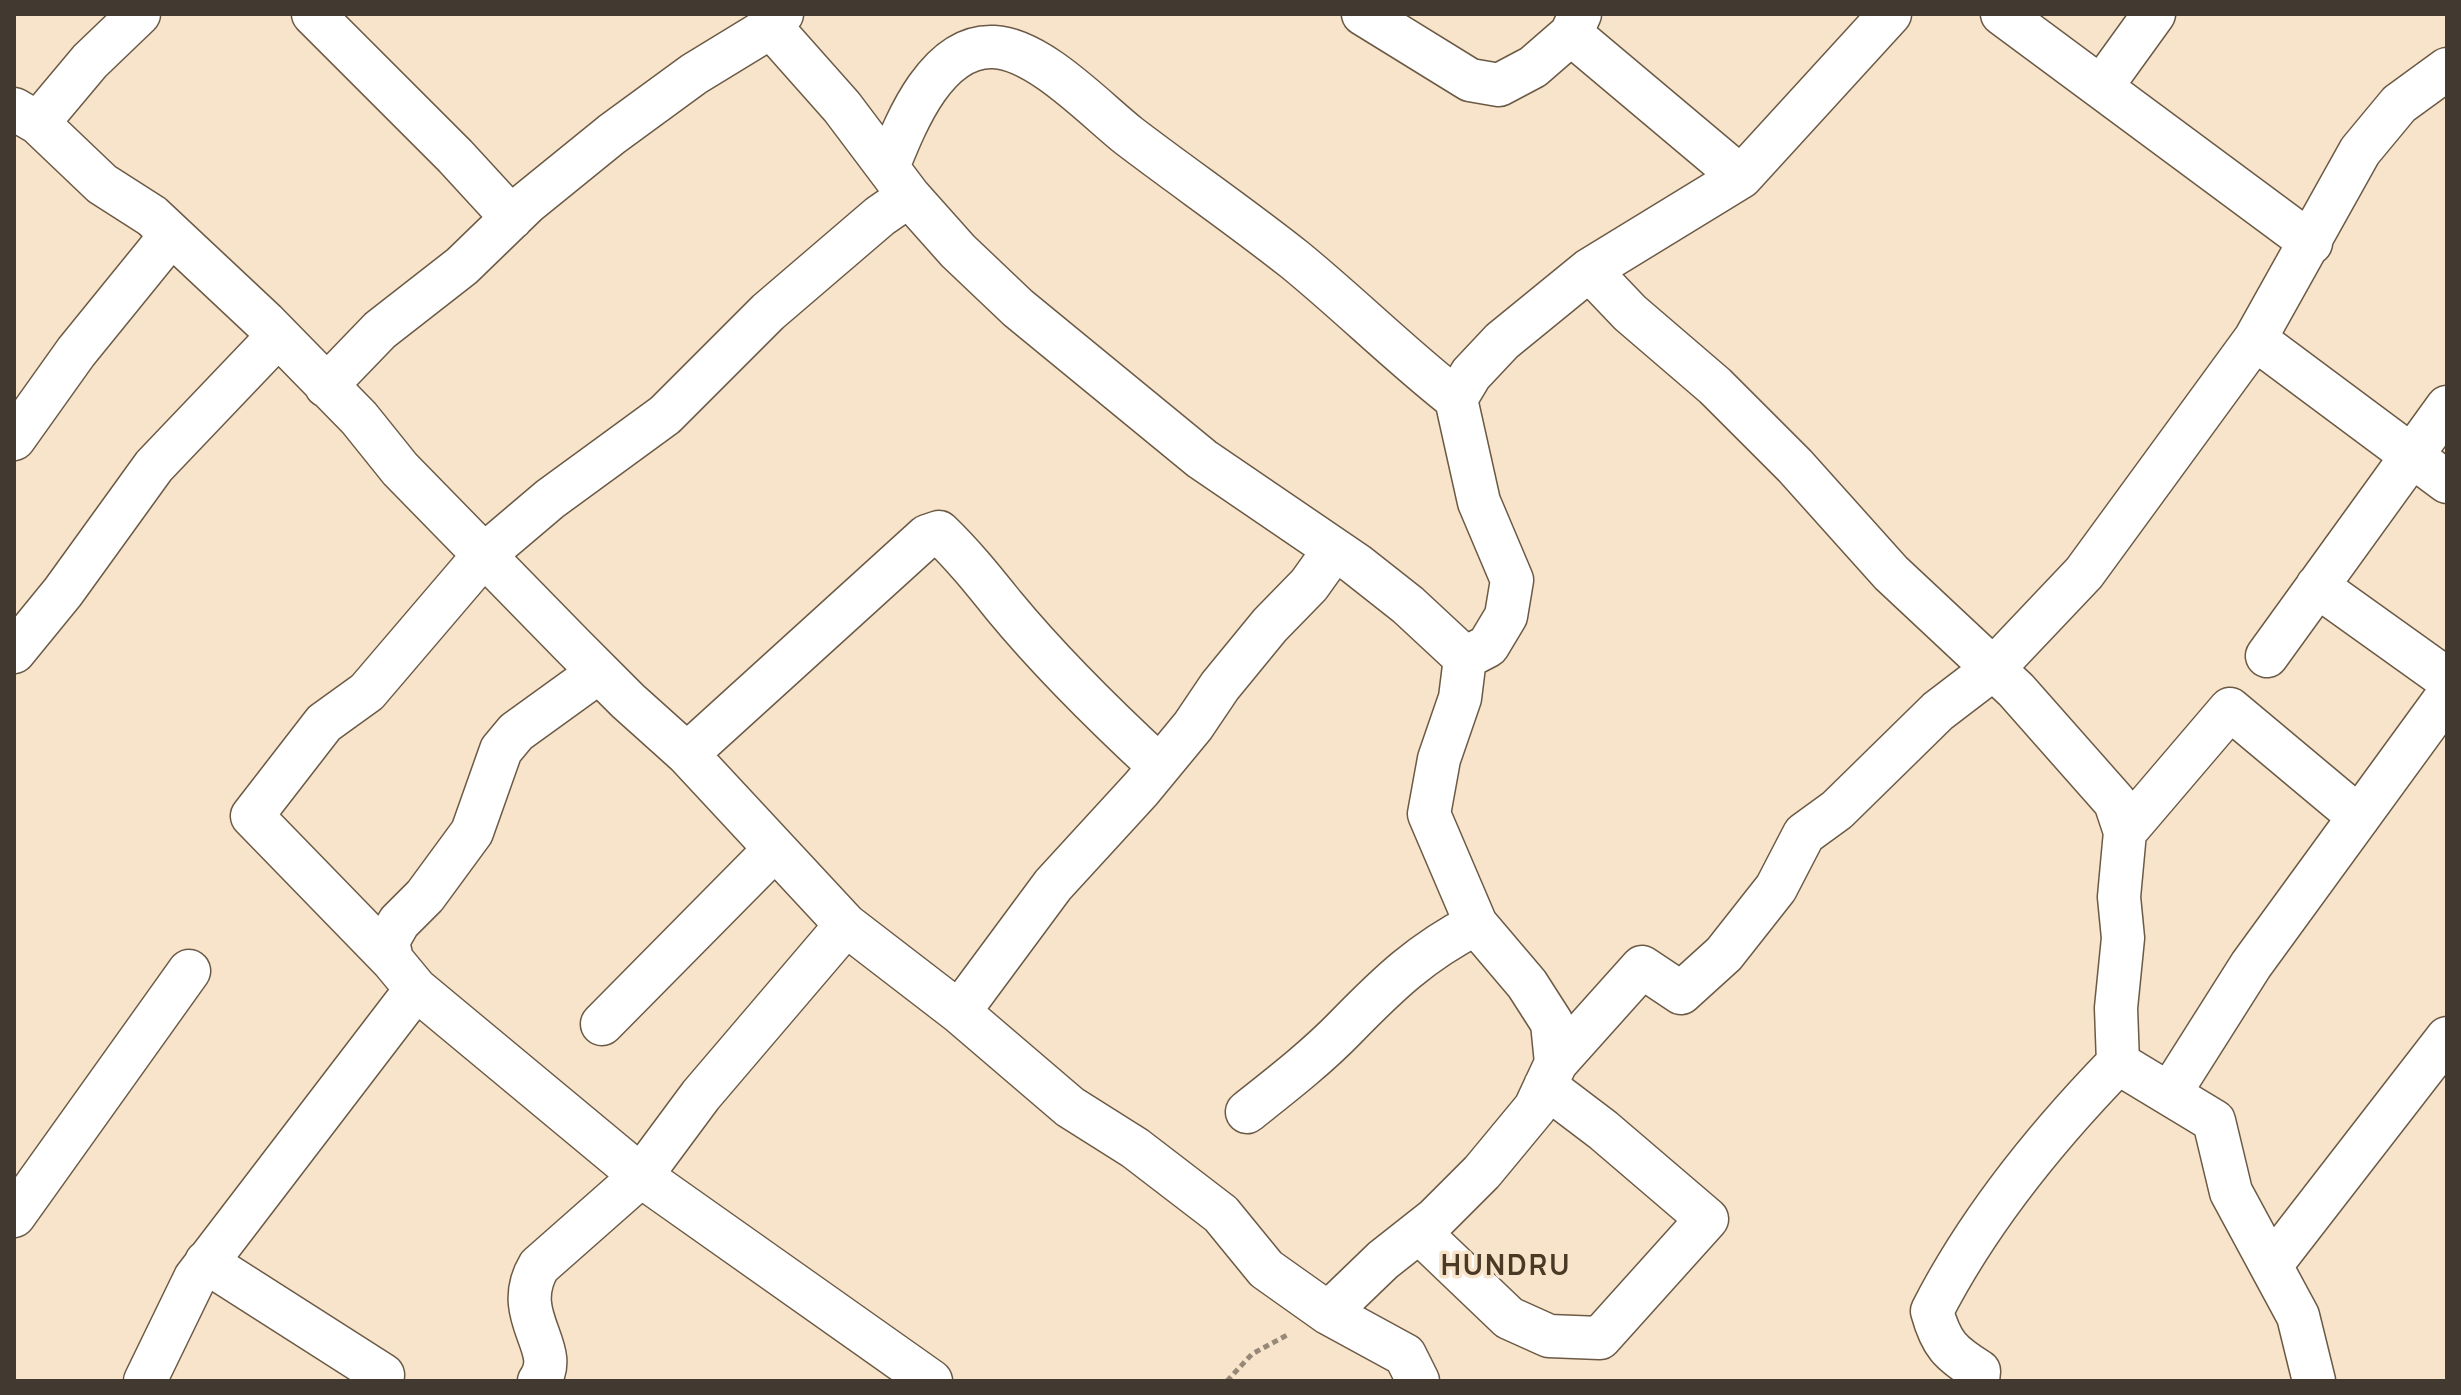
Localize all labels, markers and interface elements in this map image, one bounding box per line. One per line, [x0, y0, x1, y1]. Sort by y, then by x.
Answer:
district label: HUNDRU [1441, 1250, 1571, 1284]

